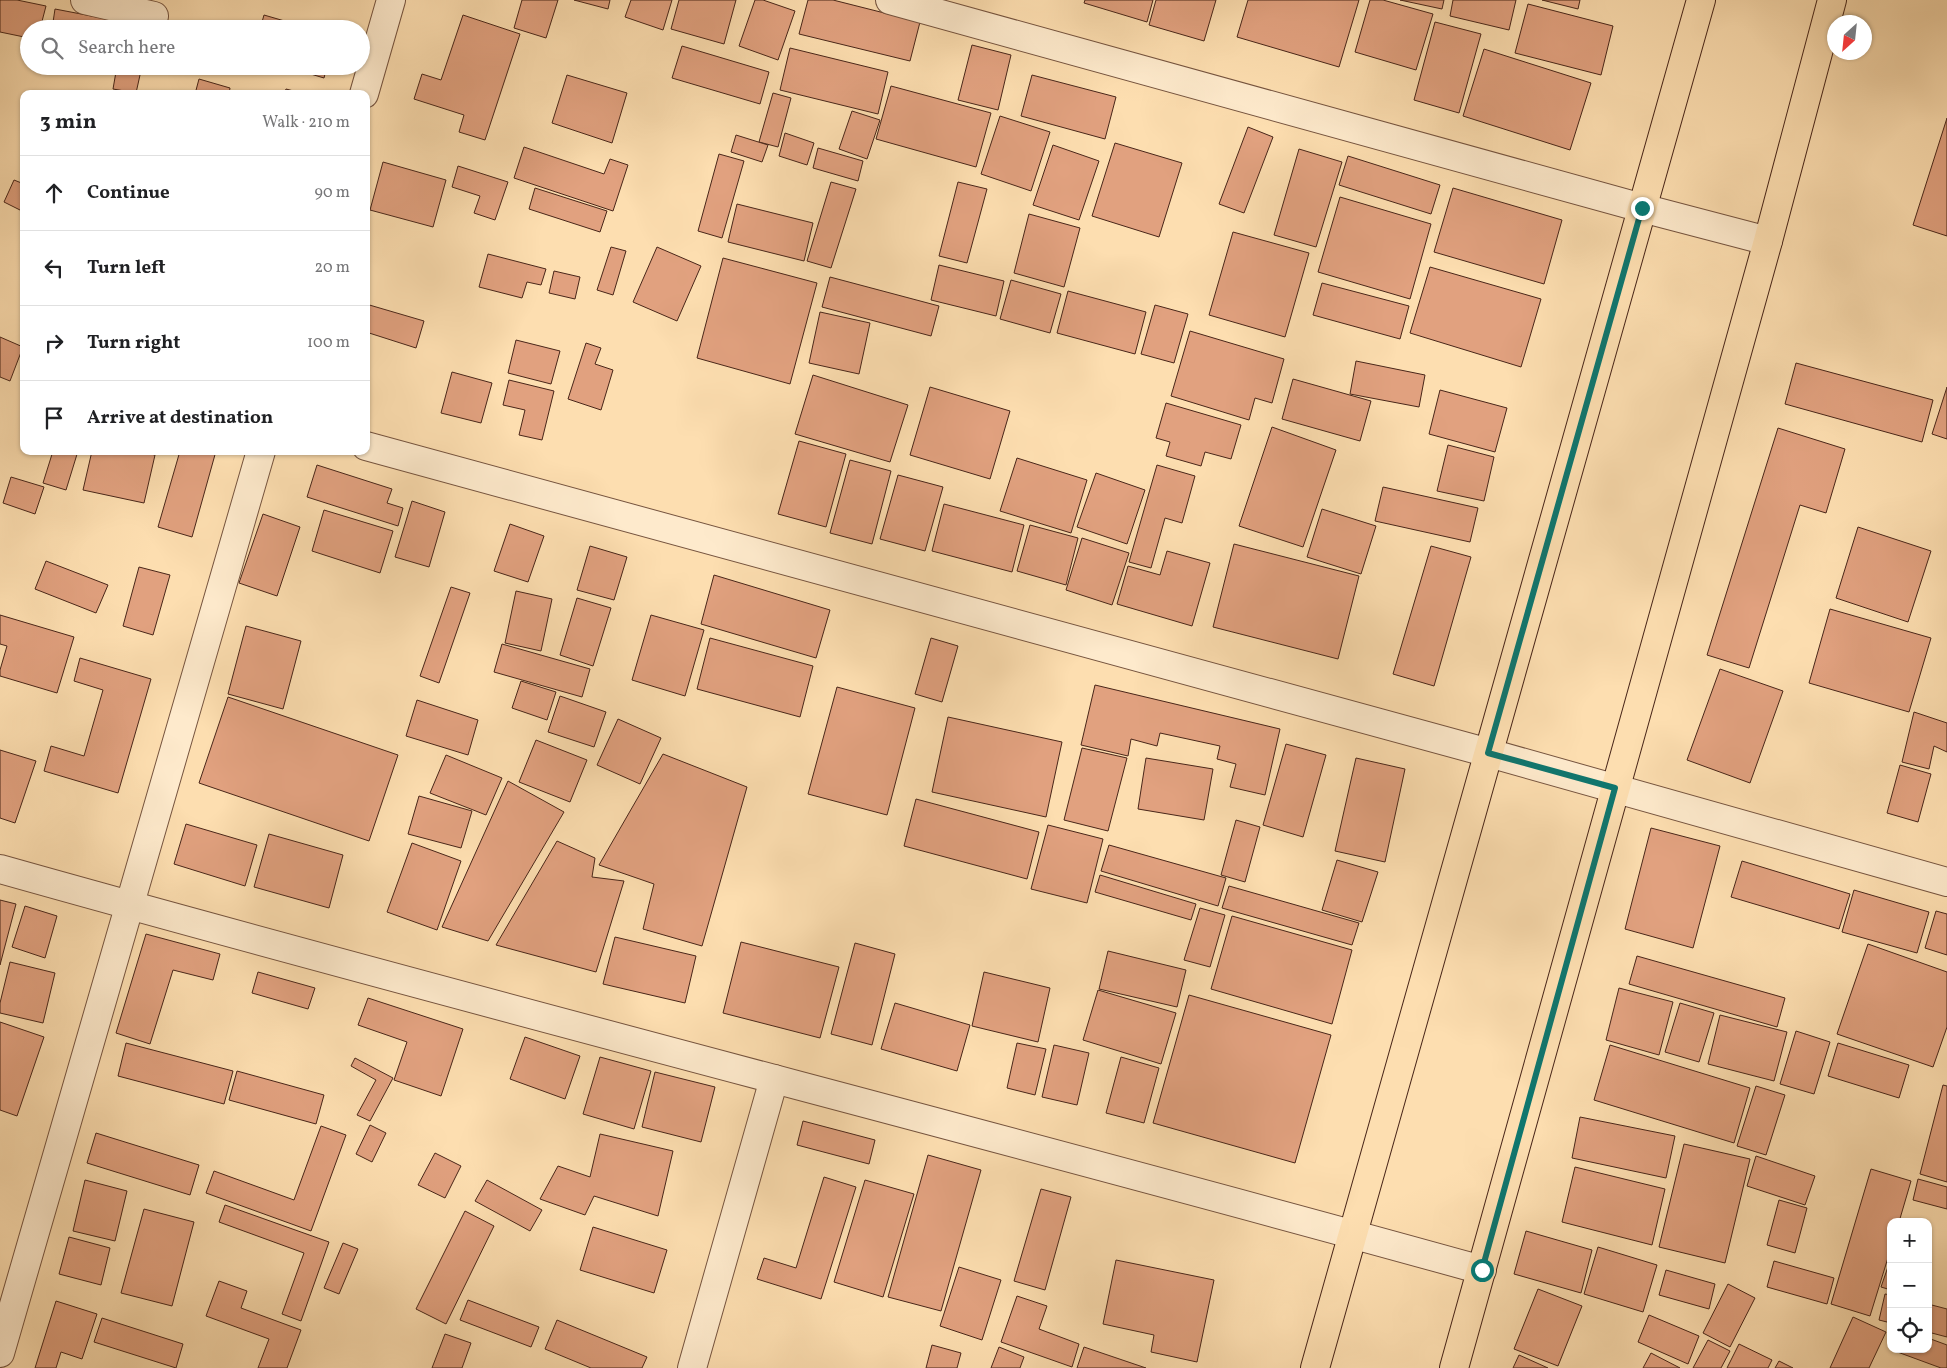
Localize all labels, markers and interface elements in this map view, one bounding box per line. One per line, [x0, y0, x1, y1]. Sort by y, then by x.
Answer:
north arrow [1827, 15, 1872, 60]
search box [20, 20, 370, 75]
icon: search [38, 34, 66, 62]
text: Search here [78, 35, 175, 61]
text: 3 min [40, 108, 96, 137]
text: Walk · 210 m [262, 112, 350, 134]
icon: ahead [40, 179, 68, 207]
text: Continue [87, 180, 170, 206]
text: 90 m [314, 182, 350, 204]
route end [1631, 197, 1654, 220]
icon: left [40, 254, 68, 282]
text: Turn left [87, 255, 166, 281]
text: 20 m [315, 257, 350, 279]
icon: right [40, 329, 68, 357]
text: Turn right [87, 330, 180, 356]
text: 100 m [307, 332, 350, 354]
icon: arrive [40, 404, 68, 432]
text: Arrive at destination [87, 405, 273, 431]
map controls [1887, 1218, 1932, 1353]
button: + [1887, 1218, 1932, 1263]
route start [1471, 1259, 1494, 1282]
button: − [1887, 1263, 1932, 1308]
button: locate [1887, 1308, 1932, 1353]

